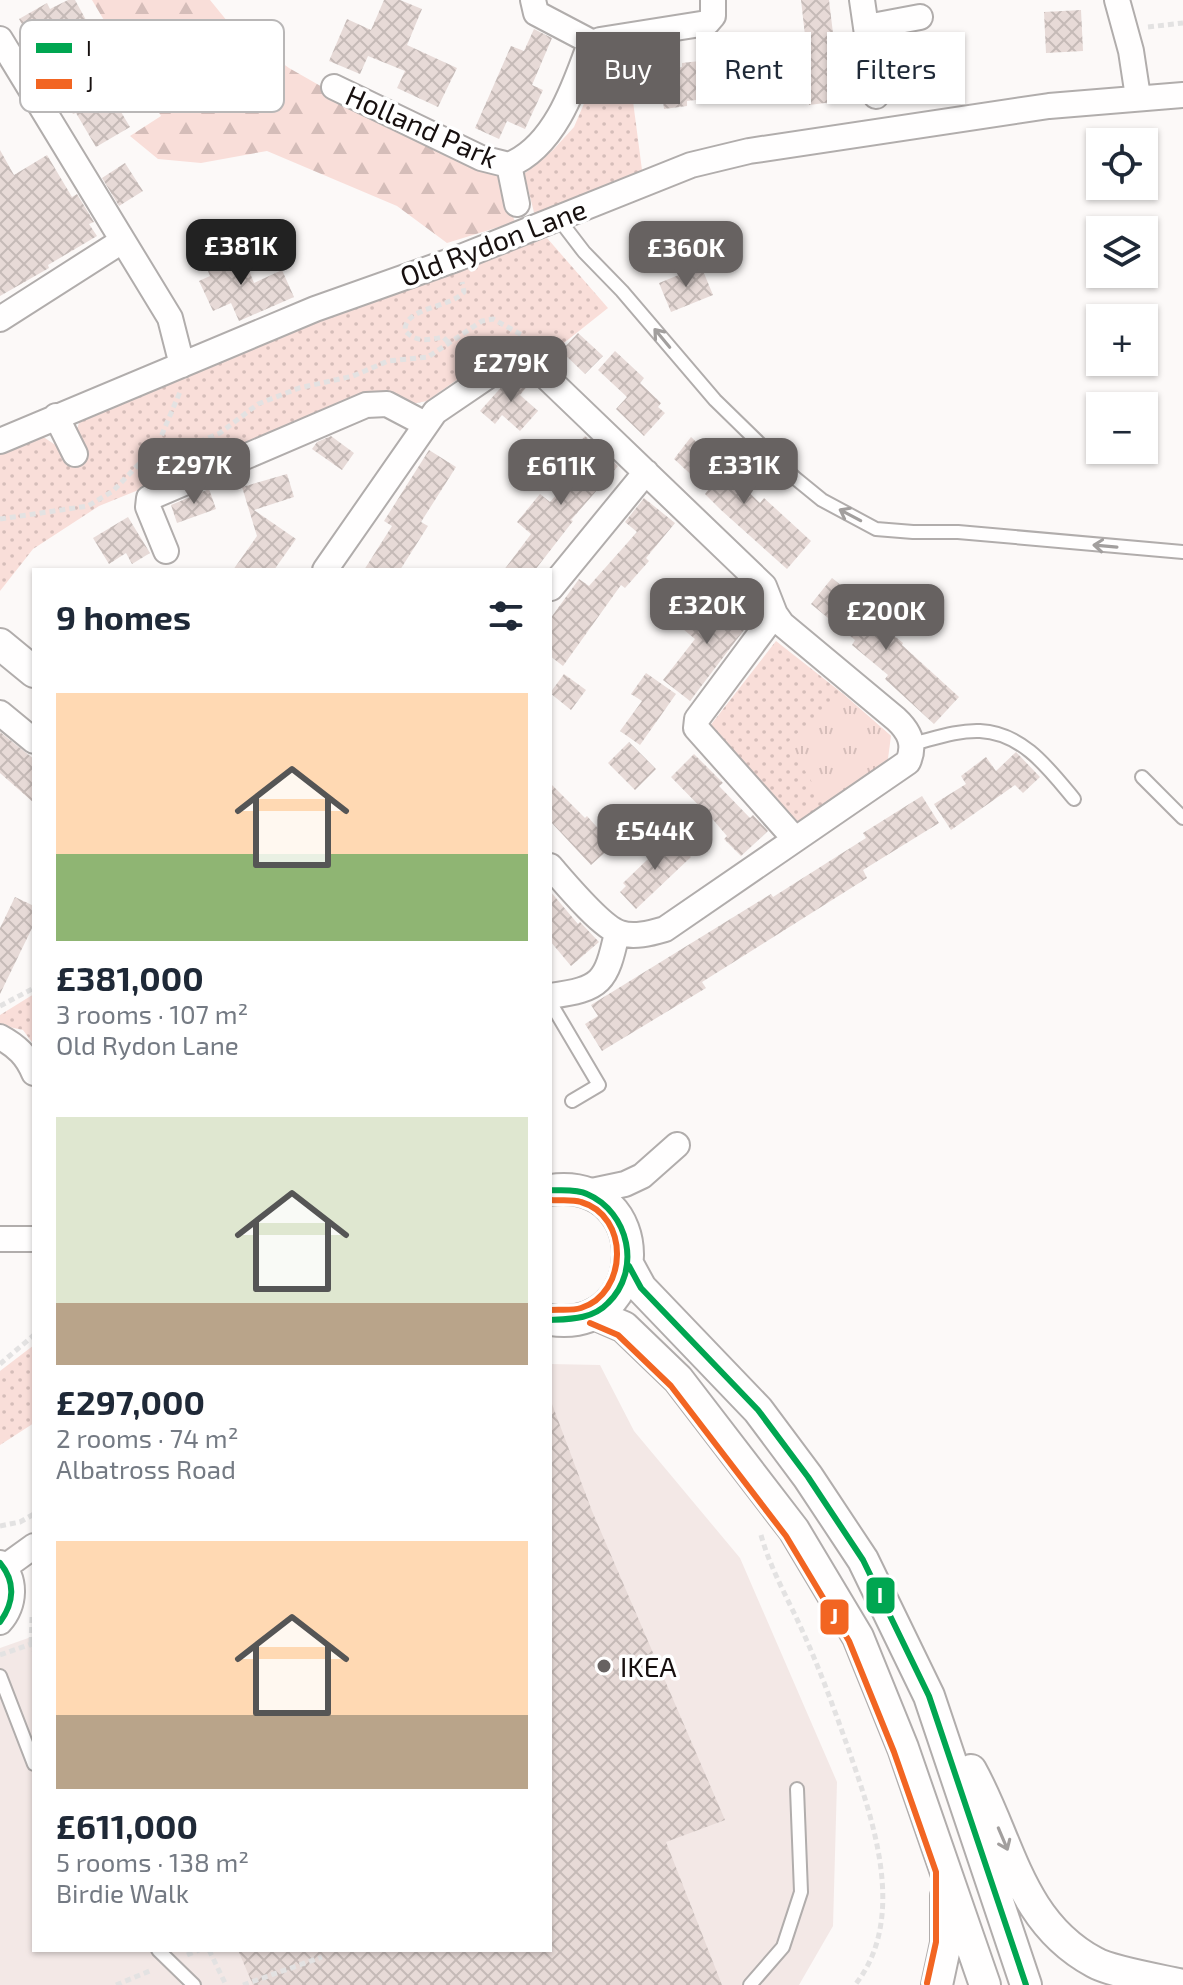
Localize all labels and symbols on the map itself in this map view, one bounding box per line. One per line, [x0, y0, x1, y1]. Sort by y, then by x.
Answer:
legend [20, 20, 284, 112]
text: I [86, 34, 92, 60]
text: J [86, 70, 93, 96]
street label: Holland Park [341, 77, 503, 175]
street label: Old Rydon Lane [395, 191, 591, 293]
pin: £381K [185, 219, 297, 287]
pin: £360K [630, 221, 742, 289]
one-way arrow [653, 328, 671, 349]
pin: £279K [455, 336, 567, 404]
pin: £297K [138, 438, 250, 506]
pin: £331K [688, 438, 800, 506]
pin: £611K [505, 439, 617, 507]
one-way arrow [838, 507, 862, 522]
one-way arrow [1092, 538, 1119, 553]
pin: £320K [651, 578, 763, 646]
pin: £200K [830, 584, 942, 652]
pin: £544K [599, 804, 711, 872]
line badge: I [865, 1576, 896, 1615]
text: I [877, 1581, 883, 1607]
line badge: J [819, 1598, 850, 1636]
text: J [830, 1602, 838, 1628]
place label: IKEA [620, 1649, 677, 1683]
marker: IKEA [595, 1657, 613, 1675]
one-way arrow [997, 1826, 1012, 1851]

